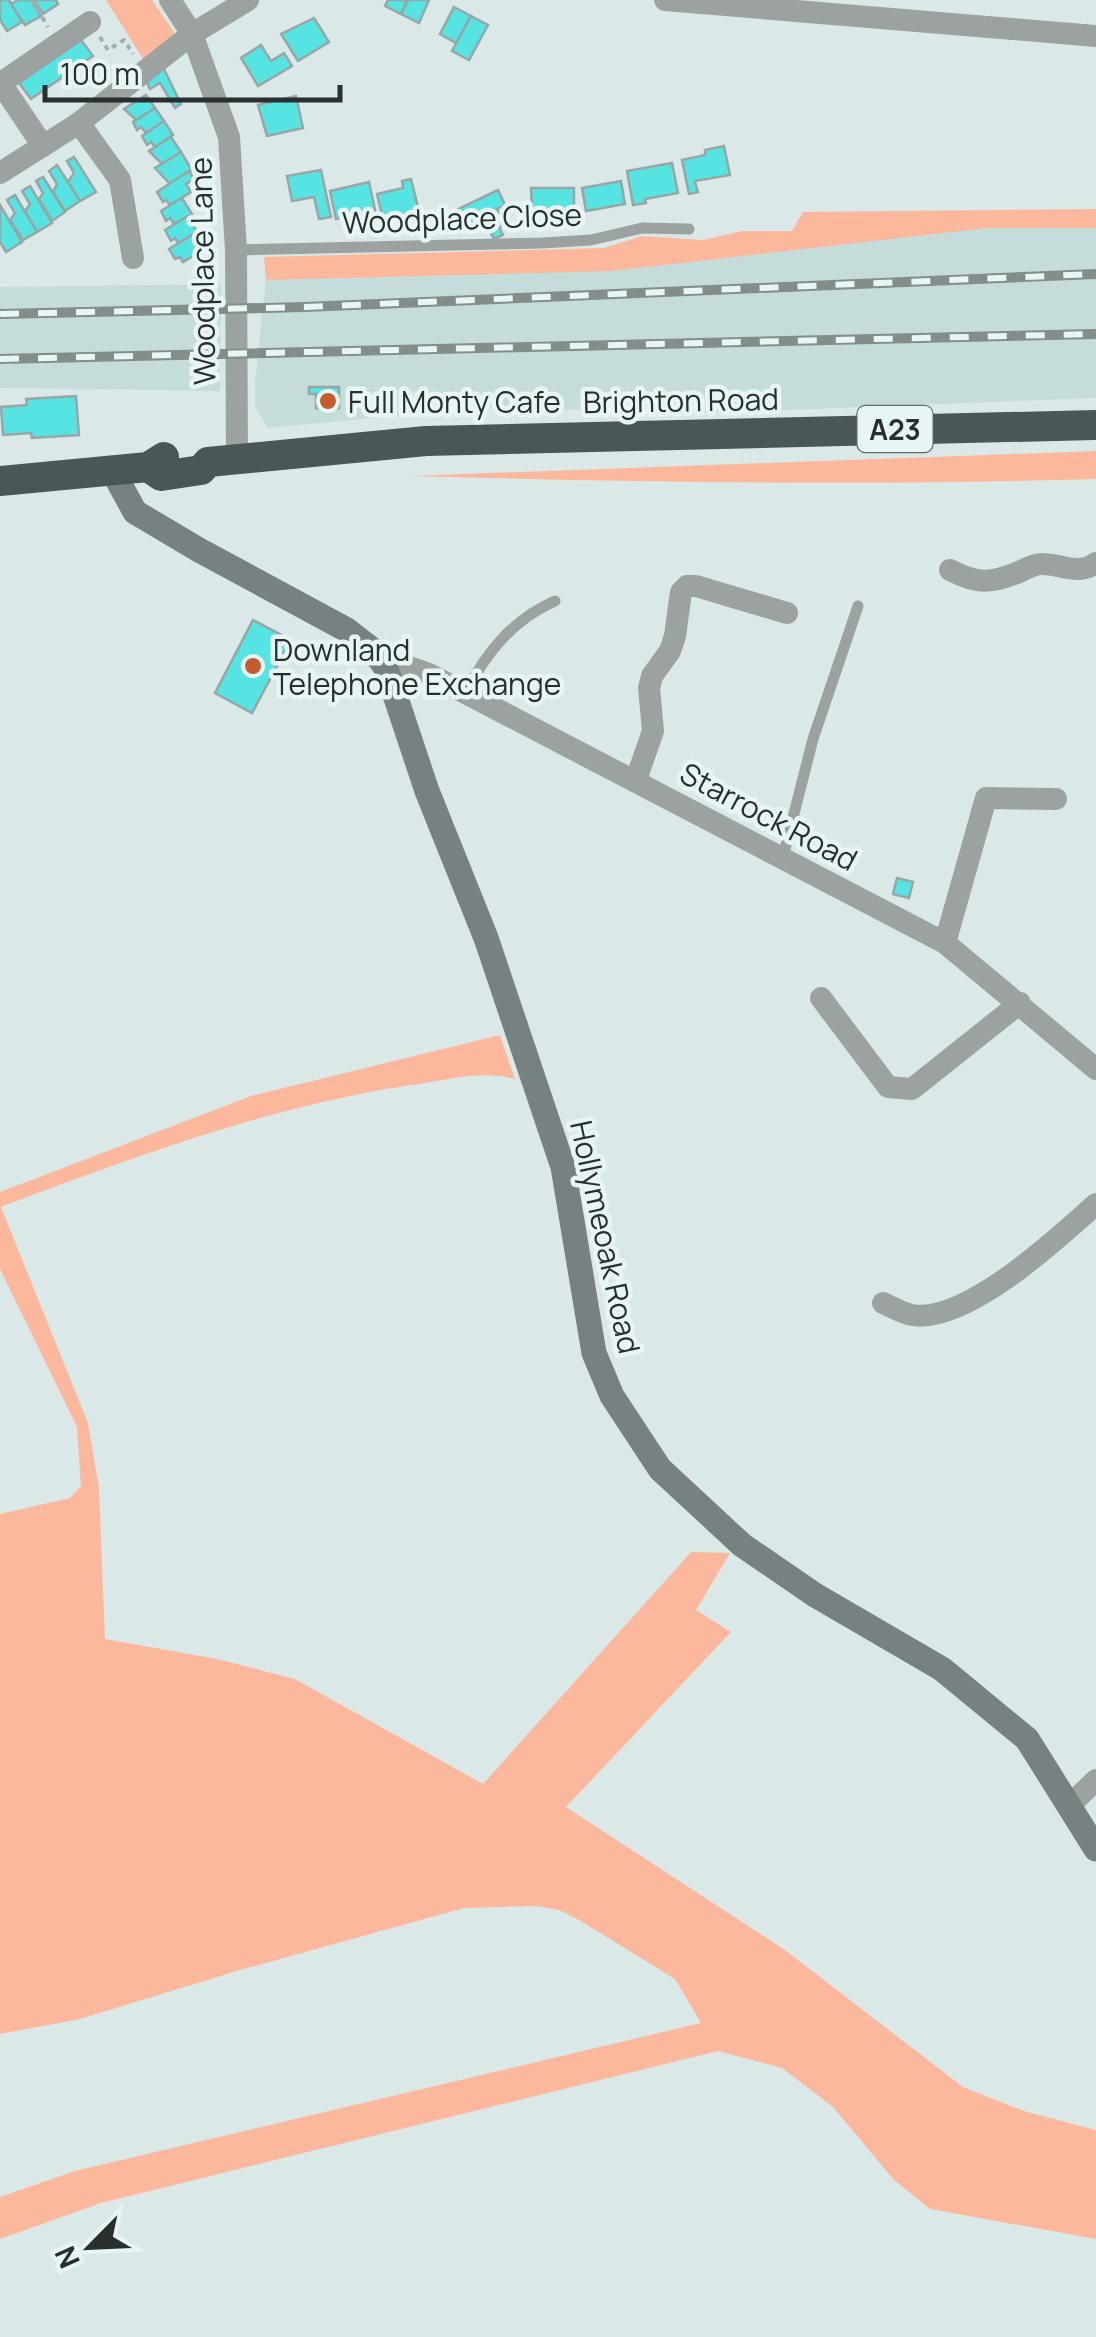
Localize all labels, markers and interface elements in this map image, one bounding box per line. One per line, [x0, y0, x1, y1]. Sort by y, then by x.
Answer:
scale bar [45, 40, 340, 102]
text: 100 m [60, 53, 140, 94]
street label: Woodplace Lane [180, 157, 224, 385]
street label: Woodplace Close [341, 193, 583, 243]
street label: Brighton Road [583, 378, 779, 422]
place label: Full Monty Cafe [348, 381, 561, 422]
marker: Full Monty Cafe [317, 390, 339, 412]
road number: A23 [858, 406, 932, 452]
place label: Downland Telephone Exchange [273, 629, 561, 704]
marker: Downland Telephone Exchange [242, 655, 264, 677]
street label: Starrock Road [673, 752, 865, 880]
street label: Hollymeoak Road [561, 1117, 651, 1357]
north arrow [40, 2197, 140, 2297]
text: N [45, 2241, 88, 2274]

